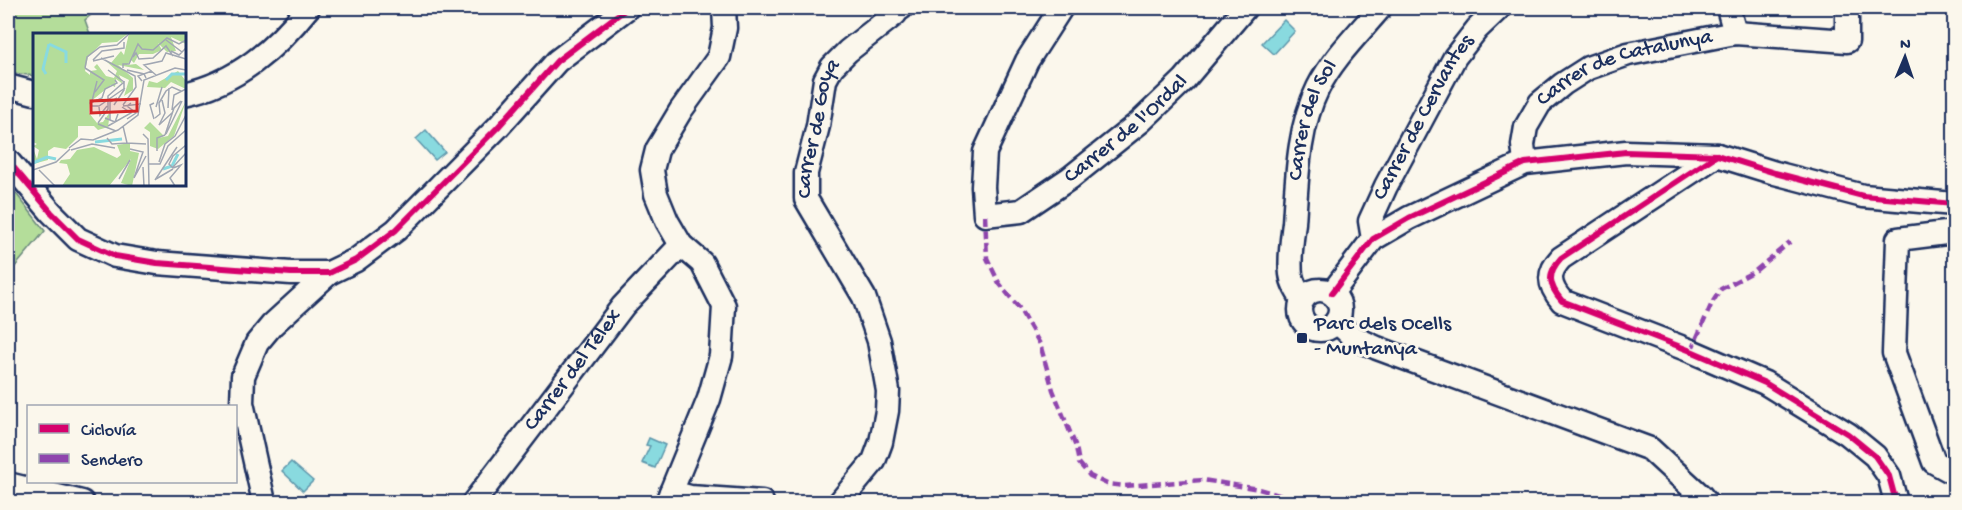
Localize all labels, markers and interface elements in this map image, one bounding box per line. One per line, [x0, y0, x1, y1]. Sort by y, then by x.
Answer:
street label: Carrer de Catalunya [1532, 25, 1715, 113]
north arrow [1875, 27, 1935, 87]
street label: Carrer de Cervantes [1368, 29, 1481, 205]
inset map [33, 33, 186, 186]
text: N [1900, 36, 1912, 55]
street label: Carrer de Goya [793, 52, 847, 198]
street label: Carrer del Sol [1284, 55, 1344, 182]
street label: Carrer de l'Ordal [1059, 70, 1194, 190]
street label: Carrer del Télex [519, 304, 629, 437]
place label: Parc dels Ocells - Muntanya [1313, 312, 1452, 363]
marker: Parc dels Ocells - Muntanya [1295, 331, 1309, 345]
legend [27, 405, 237, 483]
text: Ciclovía [81, 421, 137, 442]
text: Sendero [81, 451, 143, 472]

